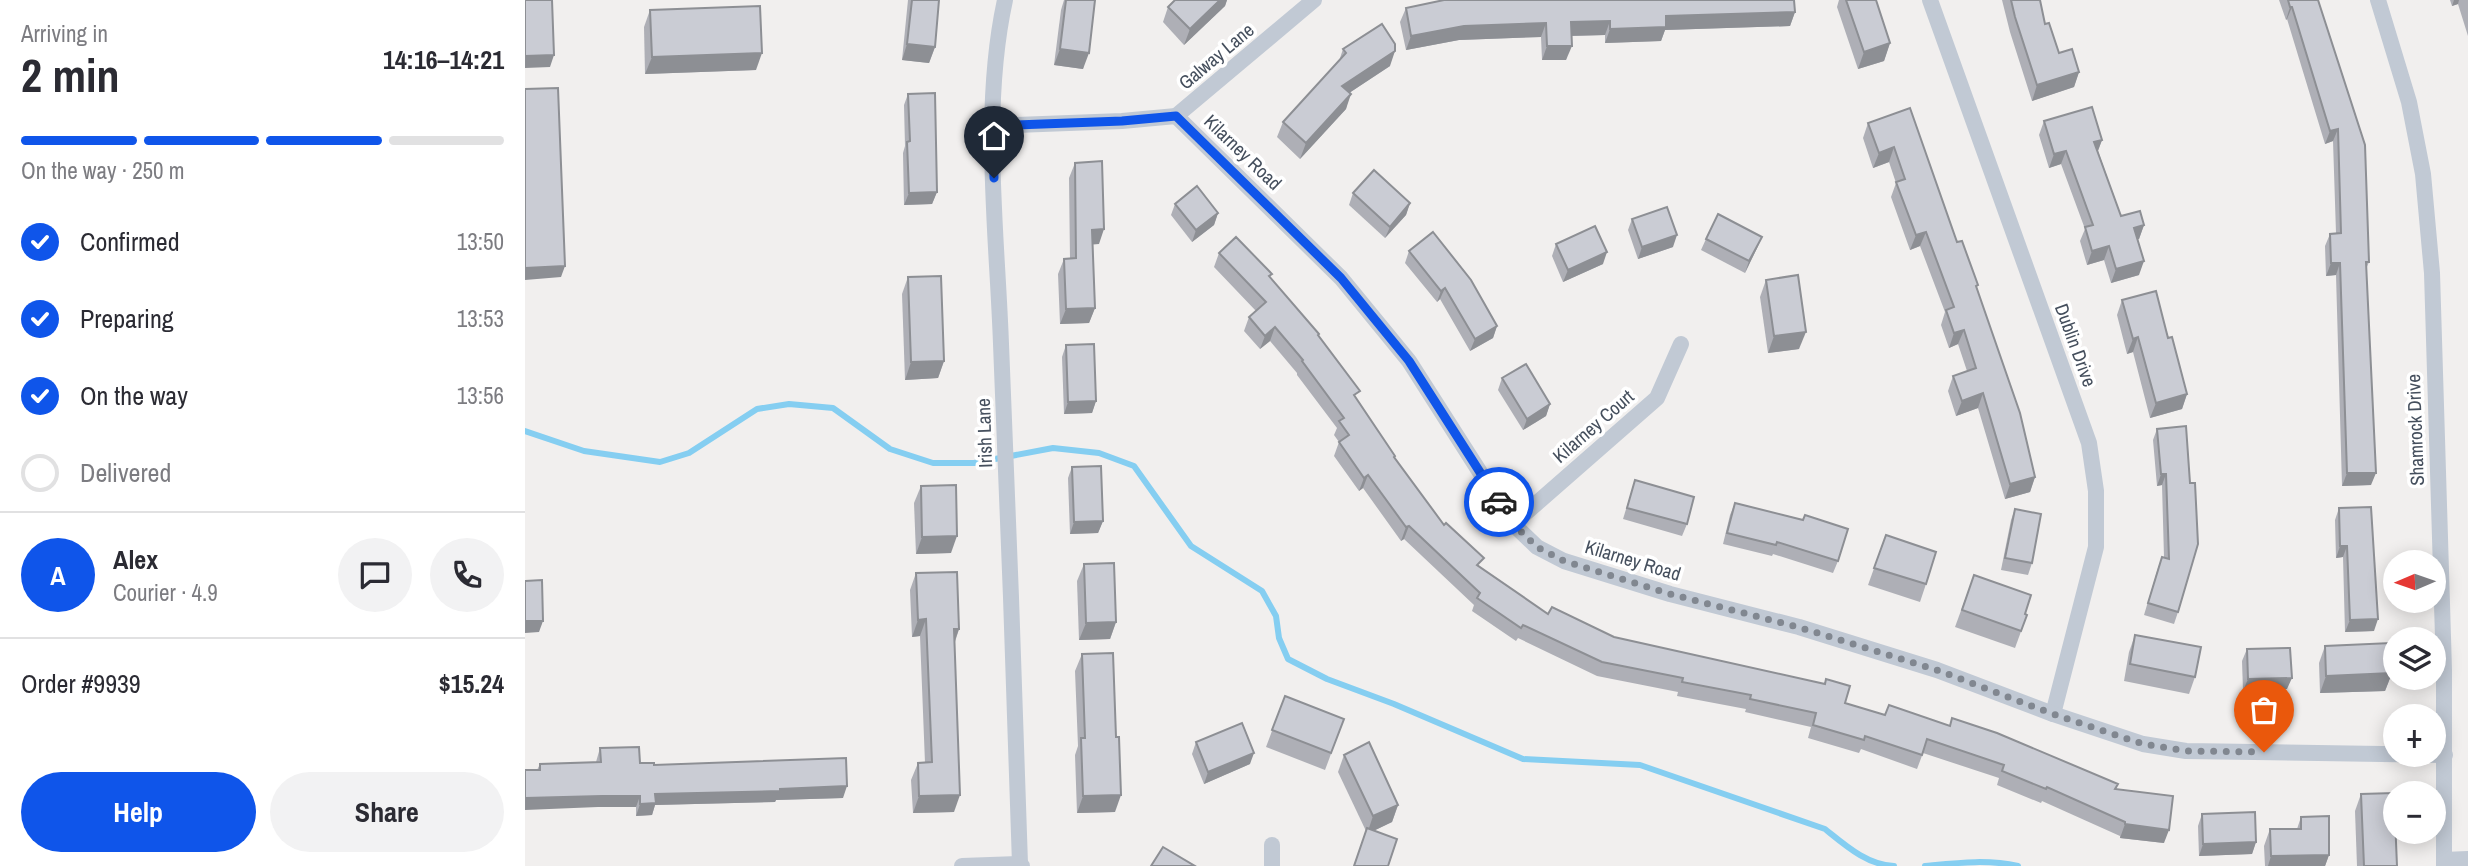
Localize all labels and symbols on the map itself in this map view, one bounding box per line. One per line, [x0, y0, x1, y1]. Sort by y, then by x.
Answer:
street label: Galway Lane [1173, 17, 1259, 95]
pin [964, 106, 1024, 178]
street label: Kilarney Road [1198, 108, 1288, 196]
street label: Dublin Drive [2049, 300, 2103, 390]
street label: Shamrock Drive [2400, 374, 2430, 486]
street label: Kilarney Court [1547, 383, 1640, 468]
street label: Irish Lane [970, 398, 998, 468]
courier [1464, 467, 1534, 537]
street label: Kilarney Road [1582, 533, 1684, 587]
north arrow [2383, 550, 2447, 612]
pin [2234, 680, 2294, 752]

